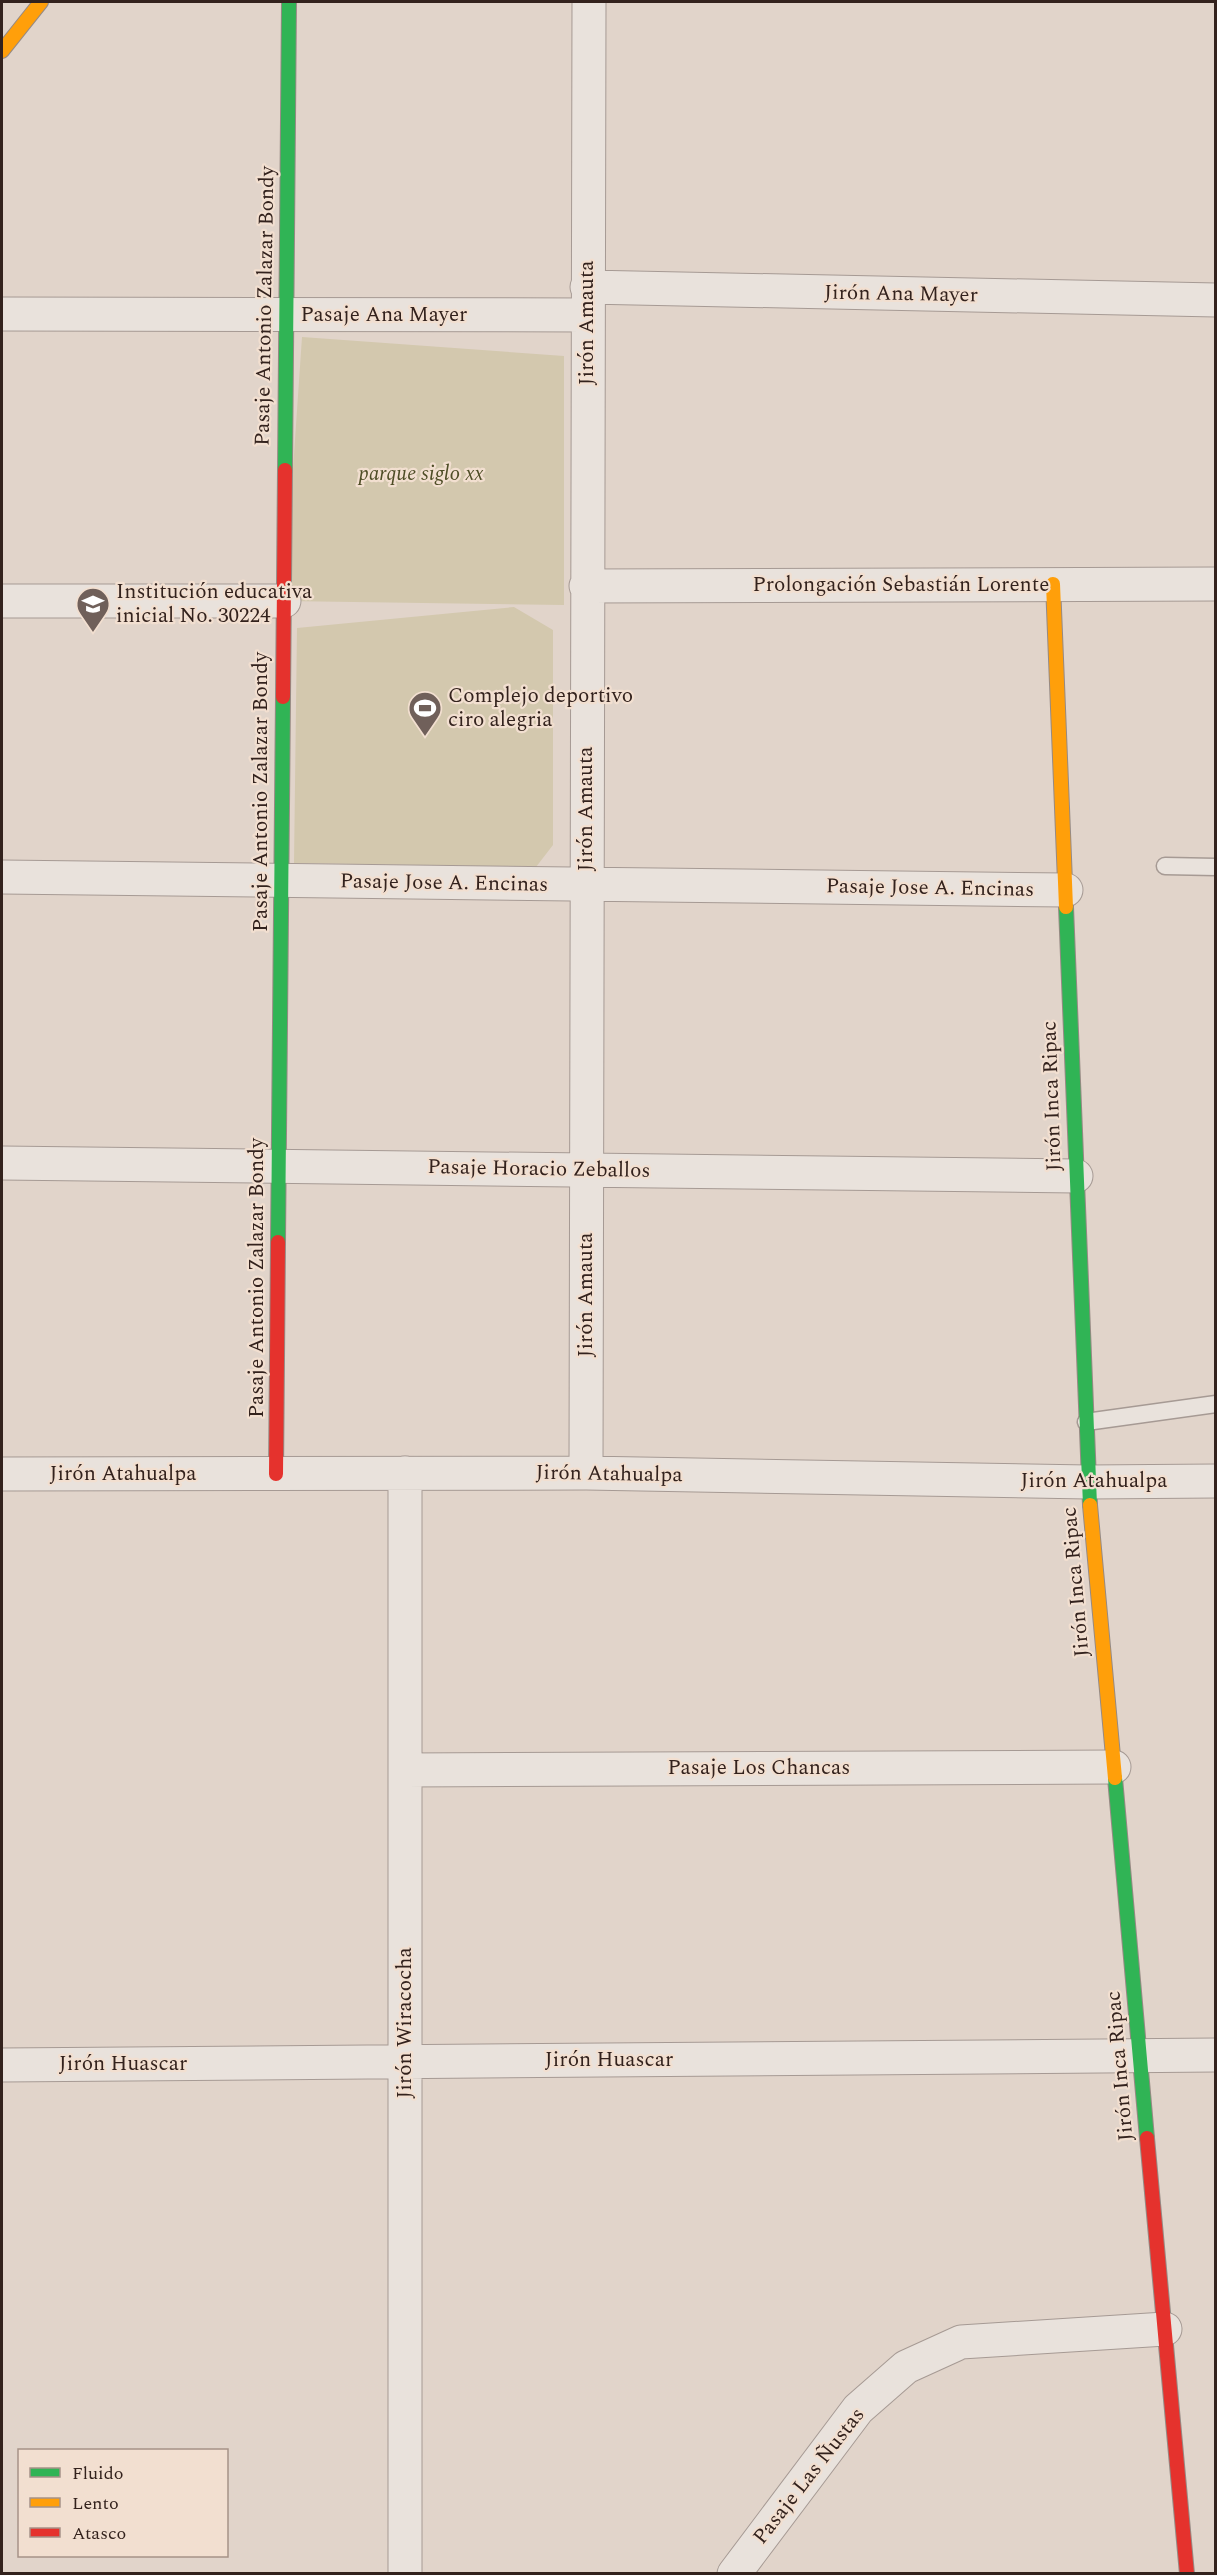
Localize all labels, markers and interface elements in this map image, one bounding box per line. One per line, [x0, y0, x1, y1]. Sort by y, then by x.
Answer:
street label: Pasaje Antonio Zalazar Bondy [247, 165, 283, 446]
street label: Jirón Amauta [571, 260, 603, 386]
street label: Jirón Ana Mayer [824, 277, 978, 311]
street label: Pasaje Ana Mayer [301, 299, 467, 331]
park label: parque siglo xx [357, 458, 484, 490]
street label: Prolongación Sebastián Lorente [753, 569, 1049, 601]
place label: Institución educativa inicial No. 30224 [116, 576, 313, 632]
school or university icon: Institución educativa inicial No. 30224 [75, 586, 111, 633]
street label: Pasaje Antonio Zalazar Bondy [245, 651, 277, 932]
place label: Complejo deportivo ciro alegria [448, 680, 633, 736]
sports icon: Complejo deportivo ciro alegria [407, 690, 443, 737]
street label: Jirón Amauta [570, 746, 602, 872]
street label: Pasaje Jose A. Encinas [340, 865, 548, 901]
street label: Pasaje Jose A. Encinas [826, 870, 1034, 906]
street label: Jirón Inca Ripac [1033, 1020, 1071, 1172]
street label: Pasaje Antonio Zalazar Bondy [241, 1137, 273, 1418]
street label: Pasaje Horacio Zeballos [427, 1151, 651, 1187]
street label: Jirón Amauta [570, 1232, 602, 1358]
street label: Jirón Atahualpa [535, 1457, 684, 1491]
street label: Jirón Atahualpa [49, 1458, 197, 1490]
street label: Jirón Atahualpa [1020, 1465, 1168, 1497]
street label: Jirón Inca Ripac [1054, 1506, 1098, 1658]
street label: Pasaje Los Chancas [668, 1752, 850, 1784]
street label: Jirón Wiracocha [389, 1947, 421, 2099]
street label: Jirón Inca Ripac [1098, 1990, 1142, 2142]
street label: Jirón Huascar [545, 2044, 673, 2076]
street label: Jirón Huascar [59, 2048, 187, 2080]
street label: Pasaje Las Ñustas [745, 2400, 873, 2552]
legend [18, 2449, 228, 2557]
text: Fluido [72, 2460, 124, 2487]
text: Lento [72, 2490, 119, 2517]
text: Atasco [72, 2520, 126, 2547]

